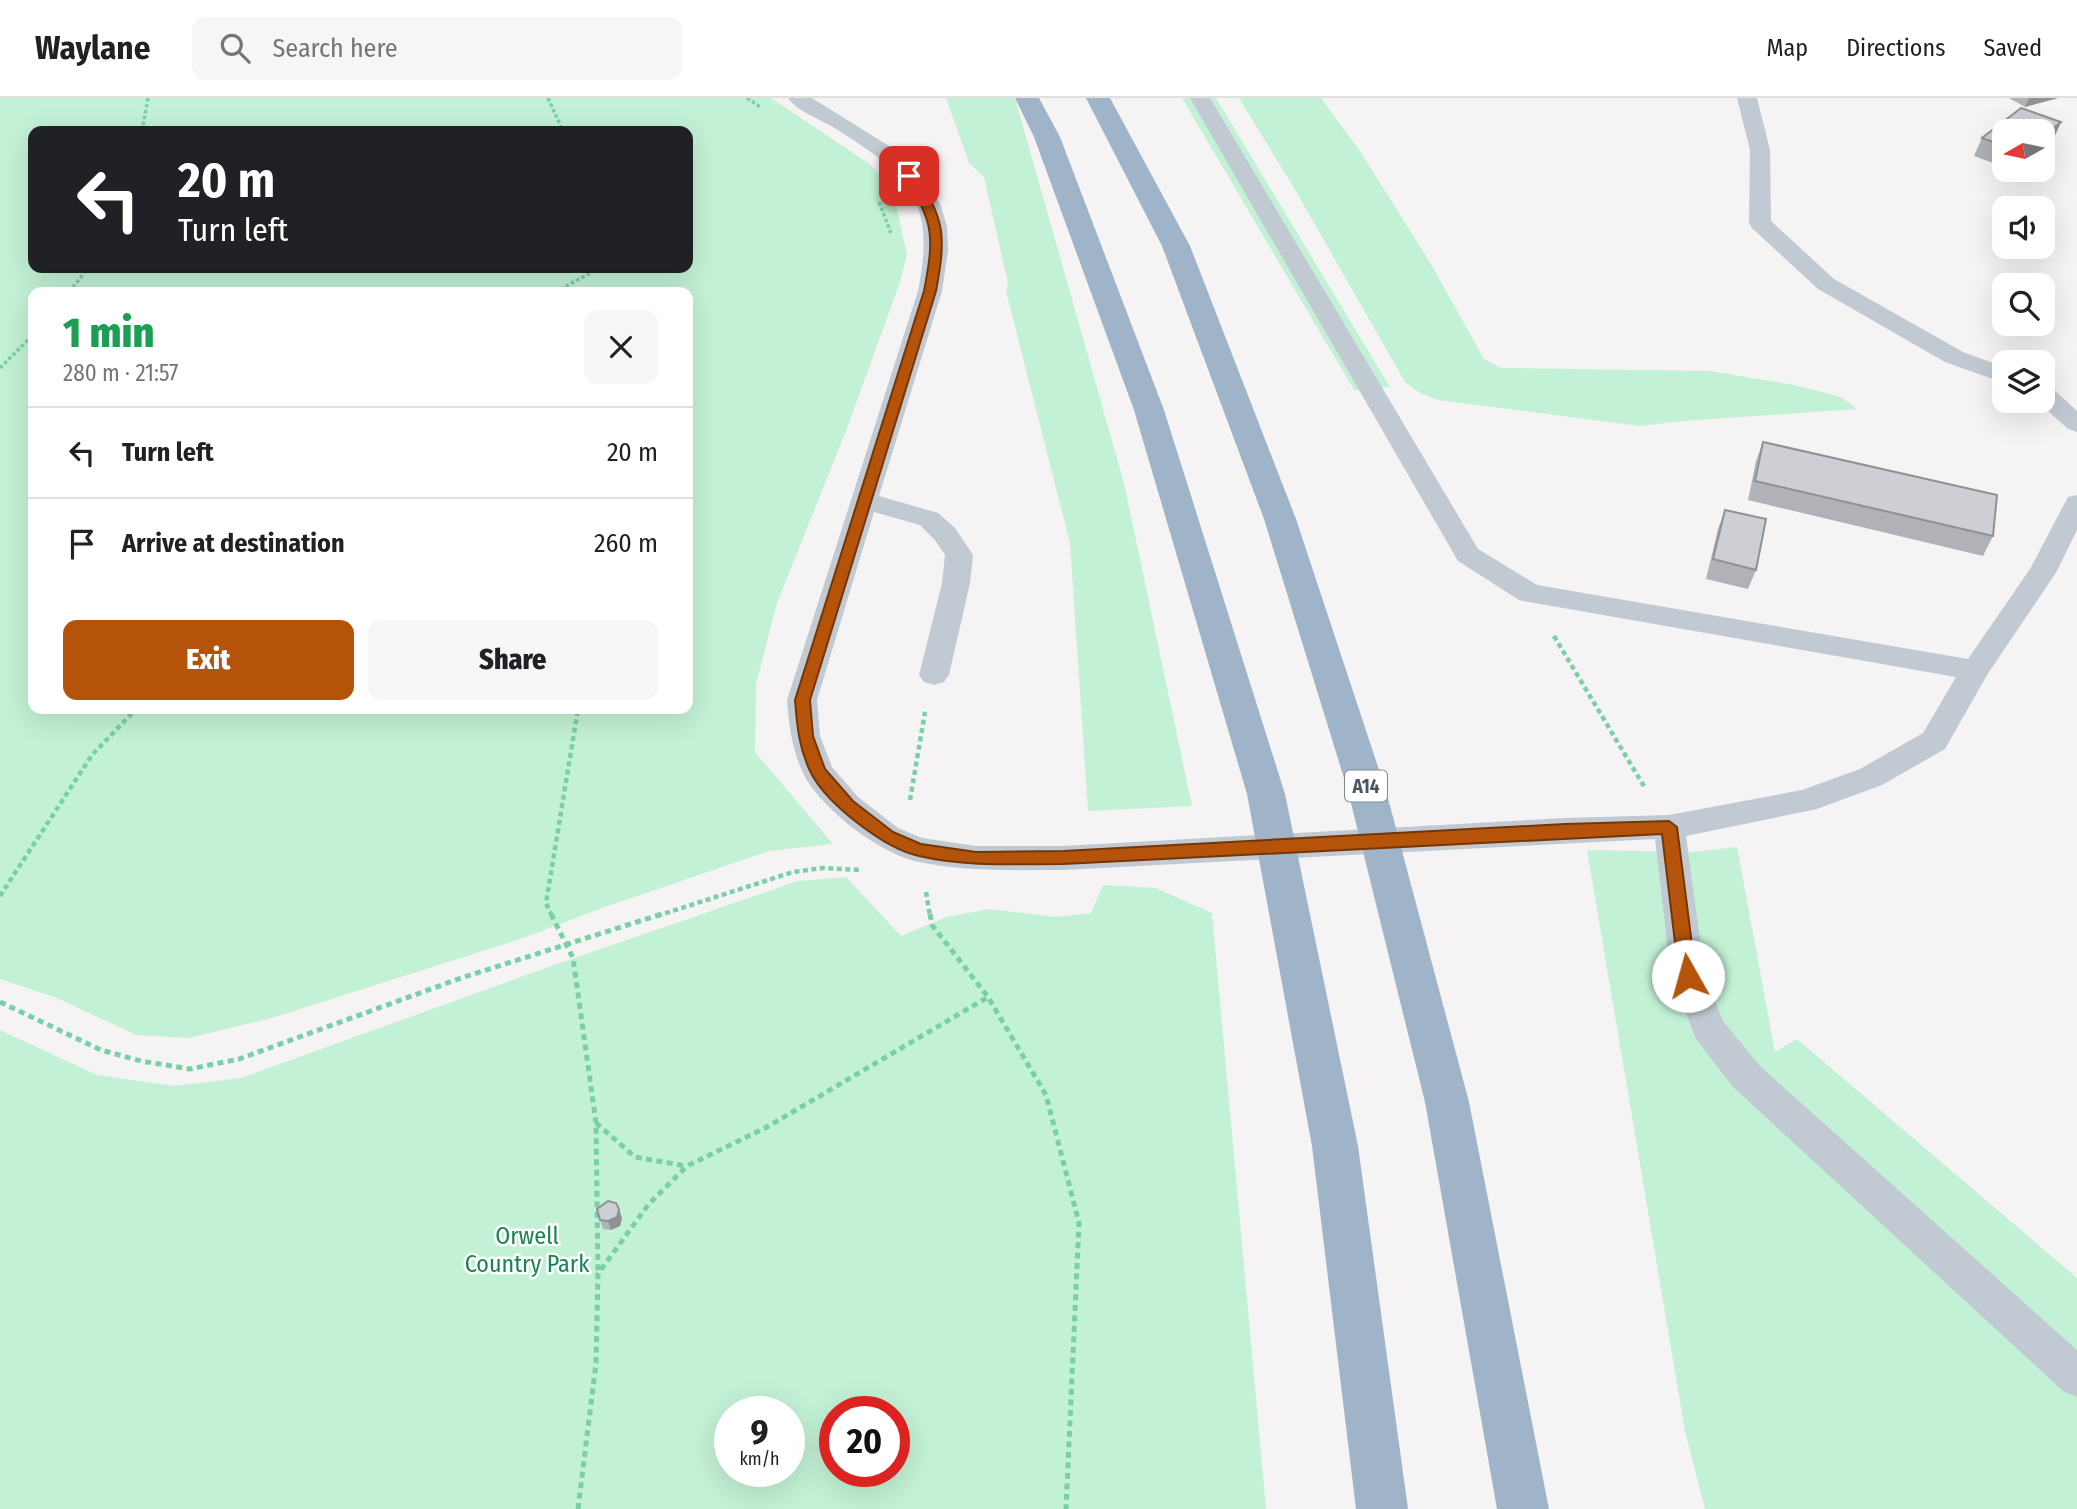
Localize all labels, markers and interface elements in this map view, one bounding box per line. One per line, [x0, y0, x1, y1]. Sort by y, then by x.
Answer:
search box [192, 17, 682, 80]
text: Waylane [35, 28, 150, 68]
icon: search [216, 29, 254, 67]
text: Search here [272, 33, 398, 64]
text: Map [1767, 34, 1808, 62]
text: Directions [1846, 34, 1945, 62]
text: Saved [1983, 34, 2042, 62]
north arrow [1992, 119, 2054, 182]
map controls [1992, 119, 2055, 413]
pin [879, 146, 939, 206]
text: 20 m [178, 151, 275, 210]
icon: left [63, 154, 154, 245]
icon: arrive [890, 157, 928, 195]
button: sound [1992, 196, 2055, 259]
text: Turn left [178, 211, 288, 249]
button: search [1992, 273, 2055, 336]
text: 1 min [63, 308, 154, 358]
button: close [584, 310, 658, 384]
button: layers [1992, 350, 2055, 413]
text: 280 m · 21:57 [63, 359, 178, 387]
icon: left [63, 434, 101, 472]
text: Turn left [122, 437, 214, 468]
text: 20 m [607, 437, 658, 468]
icon: arrive [63, 525, 101, 563]
text: Arrive at destination [122, 528, 345, 559]
text: 260 m [594, 528, 658, 559]
button: Exit [63, 620, 354, 700]
button: Share [368, 620, 658, 700]
road number: A14 [1345, 771, 1387, 802]
position arrow [1651, 939, 1725, 1013]
park label: Orwell Country Park [465, 1222, 590, 1278]
speed limit sign: 20 [819, 1396, 910, 1487]
text: 9 [750, 1411, 769, 1453]
text: km/h [739, 1448, 780, 1470]

